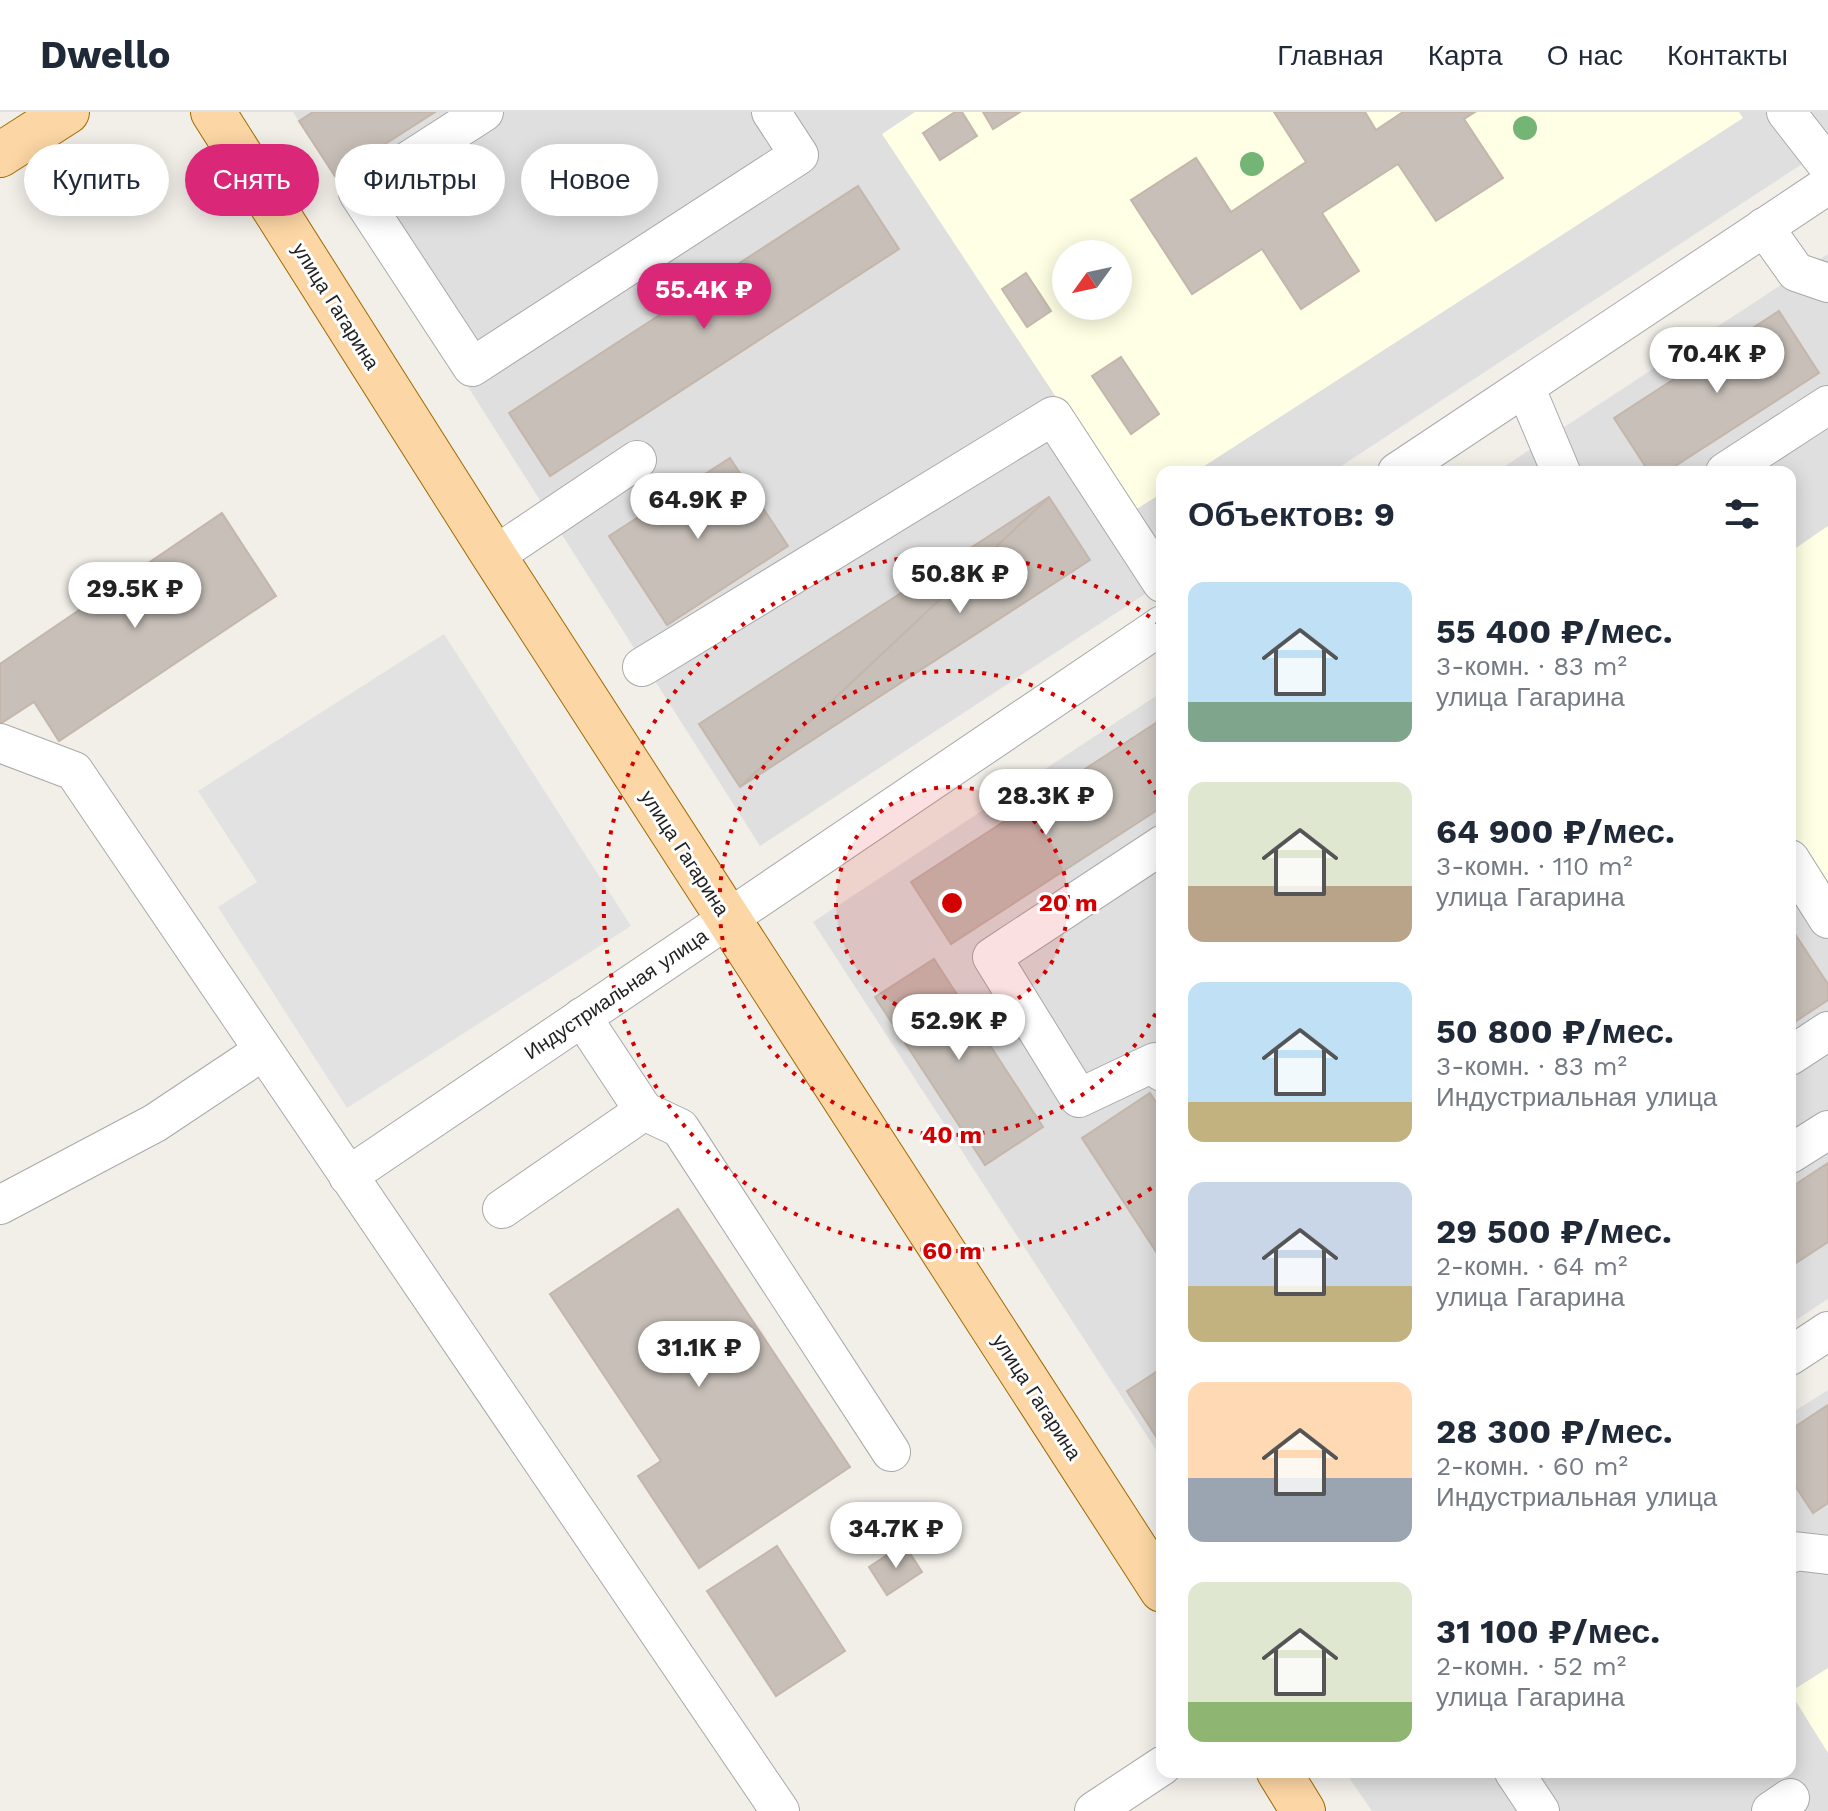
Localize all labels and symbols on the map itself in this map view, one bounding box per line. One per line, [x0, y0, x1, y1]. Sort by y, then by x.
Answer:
street label: улица Гагарина [287, 238, 385, 375]
north arrow [1052, 240, 1132, 320]
pin: 55.4K ₽ [630, 263, 778, 331]
pin: 70.4K ₽ [1643, 327, 1791, 395]
pin: 64.9K ₽ [624, 473, 772, 541]
pin: 50.8K ₽ [886, 547, 1034, 615]
pin: 29.5K ₽ [61, 562, 209, 630]
pin: 28.3K ₽ [972, 769, 1120, 837]
street label: улица Гагарина [635, 786, 735, 921]
centre of rings [938, 889, 966, 917]
text: 20 m [1038, 889, 1098, 917]
street label: Индустриальная улица [520, 923, 713, 1064]
pin: 52.9K ₽ [885, 994, 1033, 1062]
text: 40 m [922, 1121, 982, 1149]
text: 60 m [922, 1237, 982, 1265]
pin: 31.1K ₽ [625, 1321, 773, 1389]
street label: улица Гагарина [987, 1330, 1087, 1465]
pin: 34.7K ₽ [822, 1502, 970, 1570]

